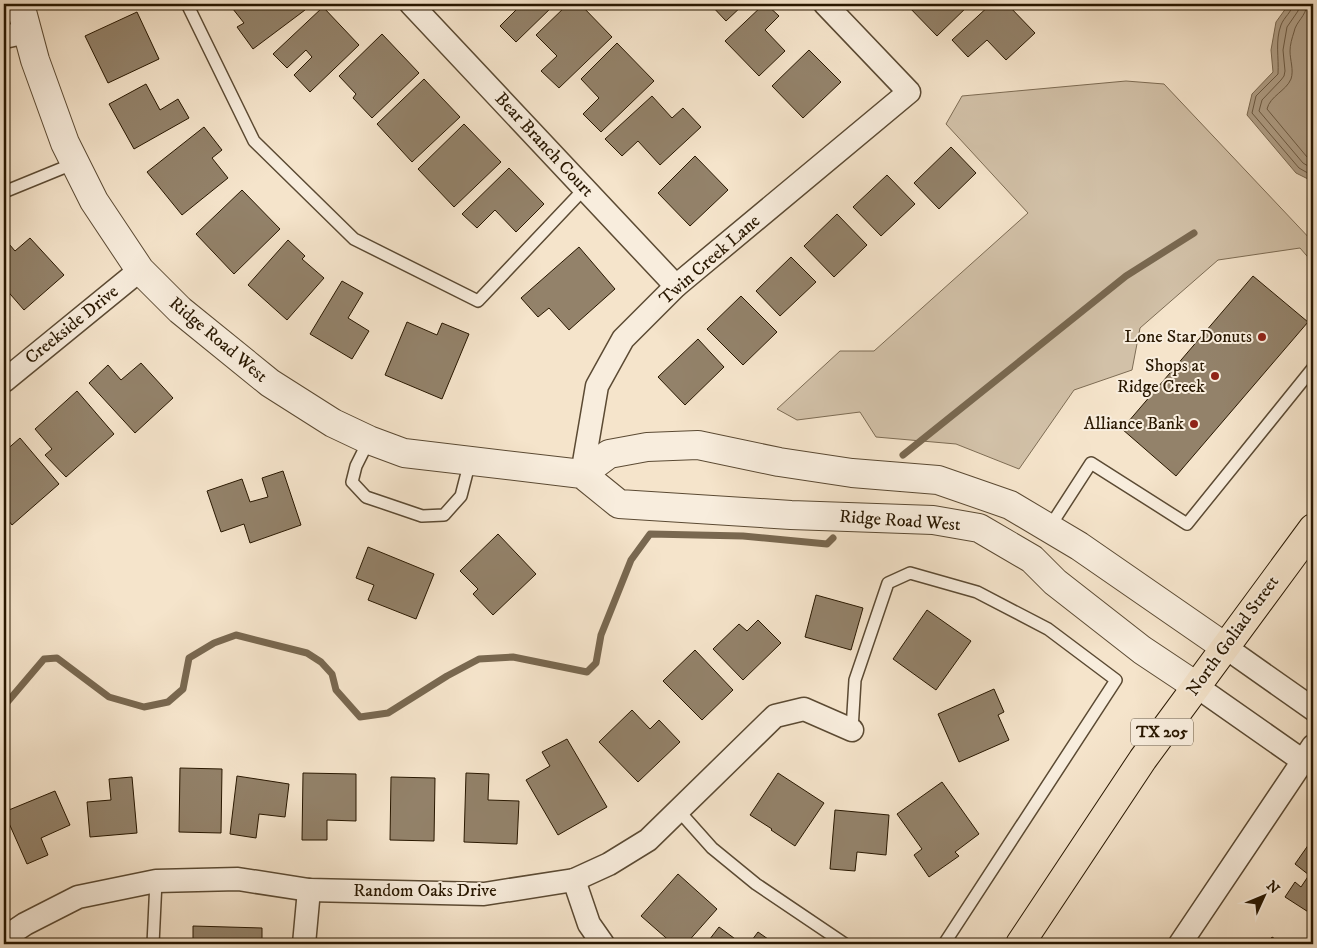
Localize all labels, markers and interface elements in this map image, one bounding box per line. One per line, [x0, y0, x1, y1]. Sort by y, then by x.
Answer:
street label: Bear Branch Court [490, 88, 598, 202]
street label: Twin Creek Lane [655, 210, 765, 310]
street label: Creekside Drive [21, 281, 123, 369]
street label: Ridge Road West [164, 292, 272, 388]
place label: Lone Star Donuts [1124, 326, 1252, 348]
marker: Lone Star Donuts [1256, 331, 1268, 343]
place label: Shops at Ridge Creek [1117, 355, 1205, 398]
marker: Shops at Ridge Creek [1209, 370, 1221, 382]
place label: Alliance Bank [1084, 413, 1184, 435]
marker: Alliance Bank [1188, 418, 1200, 430]
street label: Ridge Road West [839, 506, 962, 536]
street label: North Goliad Street [1182, 571, 1284, 700]
road number: TX 205 [1131, 719, 1193, 746]
north arrow [1240, 870, 1290, 920]
text: N [1262, 877, 1283, 898]
street label: Random Oaks Drive [353, 880, 497, 902]

